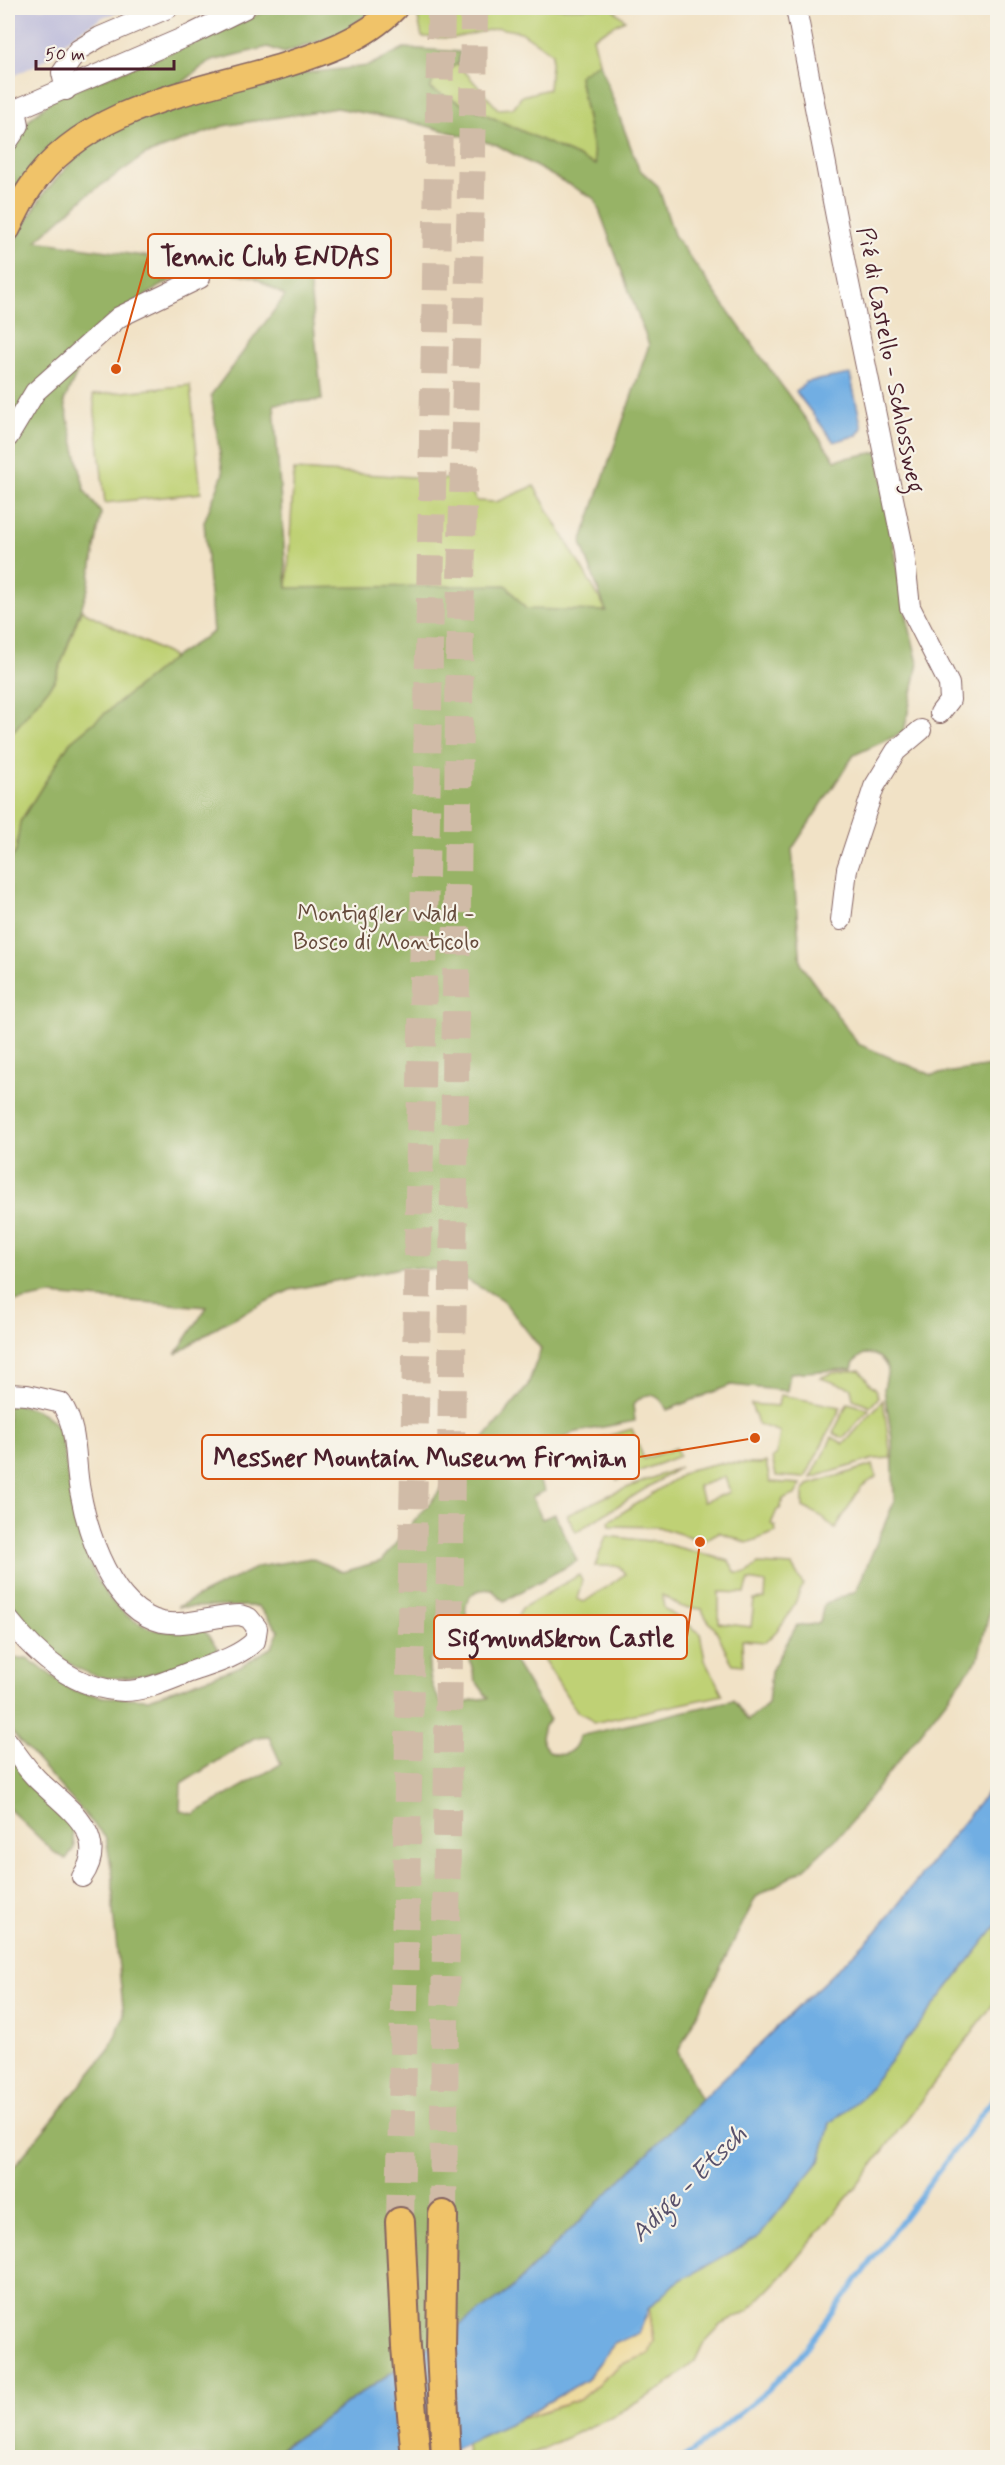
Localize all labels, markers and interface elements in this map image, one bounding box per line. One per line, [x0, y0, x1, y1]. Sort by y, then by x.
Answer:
scale bar [36, 33, 174, 71]
text: 50 m [45, 43, 85, 67]
street label: Pié di Castello - Schlossweg [846, 225, 931, 496]
callout: Tennic Club ENDAS [148, 234, 391, 278]
text: Tennic Club ENDAS [160, 241, 380, 275]
park label: Montiggler Wald - Bosco di Monticolo [293, 899, 479, 958]
callout: Messner Mountain Museum Firmian [202, 1435, 639, 1479]
text: Messner Mountain Museum Firmian [213, 1442, 627, 1476]
callout: Sigmundskron Castle [434, 1615, 687, 1659]
text: Sigmundskron Castle [448, 1622, 675, 1659]
water label: Adige - Etsch [624, 2119, 757, 2252]

